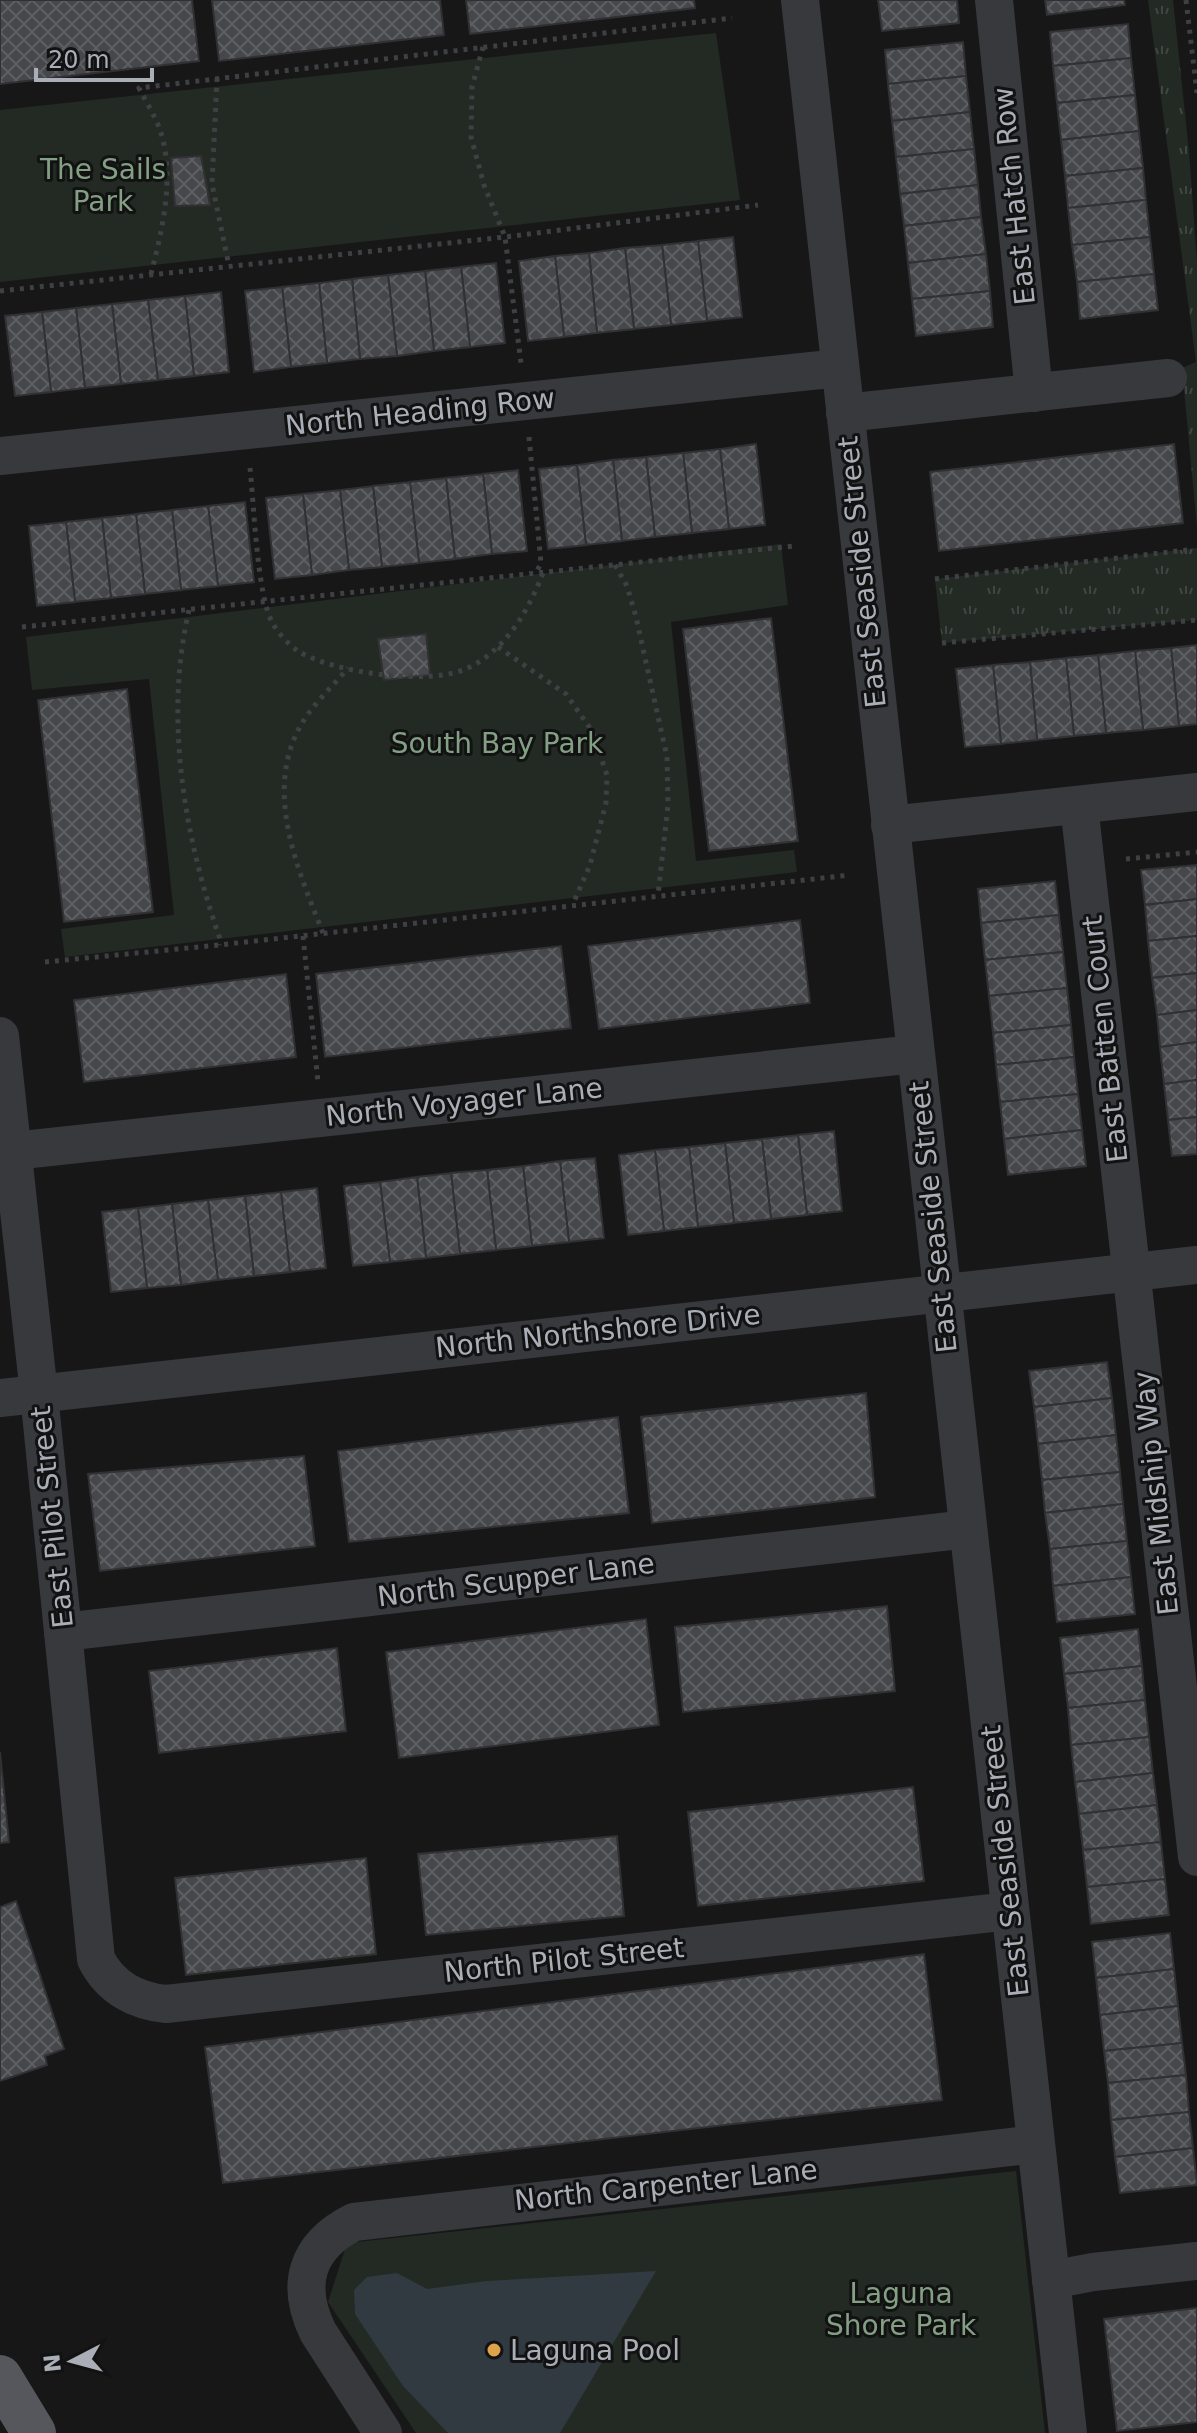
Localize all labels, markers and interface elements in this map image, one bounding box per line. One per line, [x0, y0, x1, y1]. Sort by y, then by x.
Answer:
scale bar [36, 32, 152, 82]
text: 20 m [48, 46, 110, 74]
street label: East Hatch Row [986, 85, 1042, 307]
park label: The Sails Park [39, 153, 166, 218]
street label: North Heading Row [284, 381, 556, 443]
street label: East Seaside Street [831, 435, 893, 709]
park label: South Bay Park [391, 727, 604, 760]
street label: East Batten Court [1076, 914, 1134, 1164]
street label: North Voyager Lane [324, 1071, 604, 1133]
street label: East Seaside Street [902, 1080, 964, 1354]
street label: North Northshore Drive [434, 1298, 762, 1364]
street label: East Midship Way [1127, 1369, 1185, 1617]
street label: East Pilot Street [24, 1404, 80, 1630]
street label: North Scupper Lane [376, 1547, 656, 1613]
street label: East Seaside Street [974, 1724, 1036, 1998]
street label: North Pilot Street [442, 1931, 686, 1989]
street label: North Carpenter Lane [513, 2153, 819, 2217]
park label: Laguna Shore Park [826, 2277, 977, 2342]
north arrow [32, 2321, 112, 2401]
place label: Laguna Pool [510, 2334, 680, 2367]
marker: Laguna Pool [485, 2341, 503, 2359]
text: N [39, 2353, 66, 2374]

